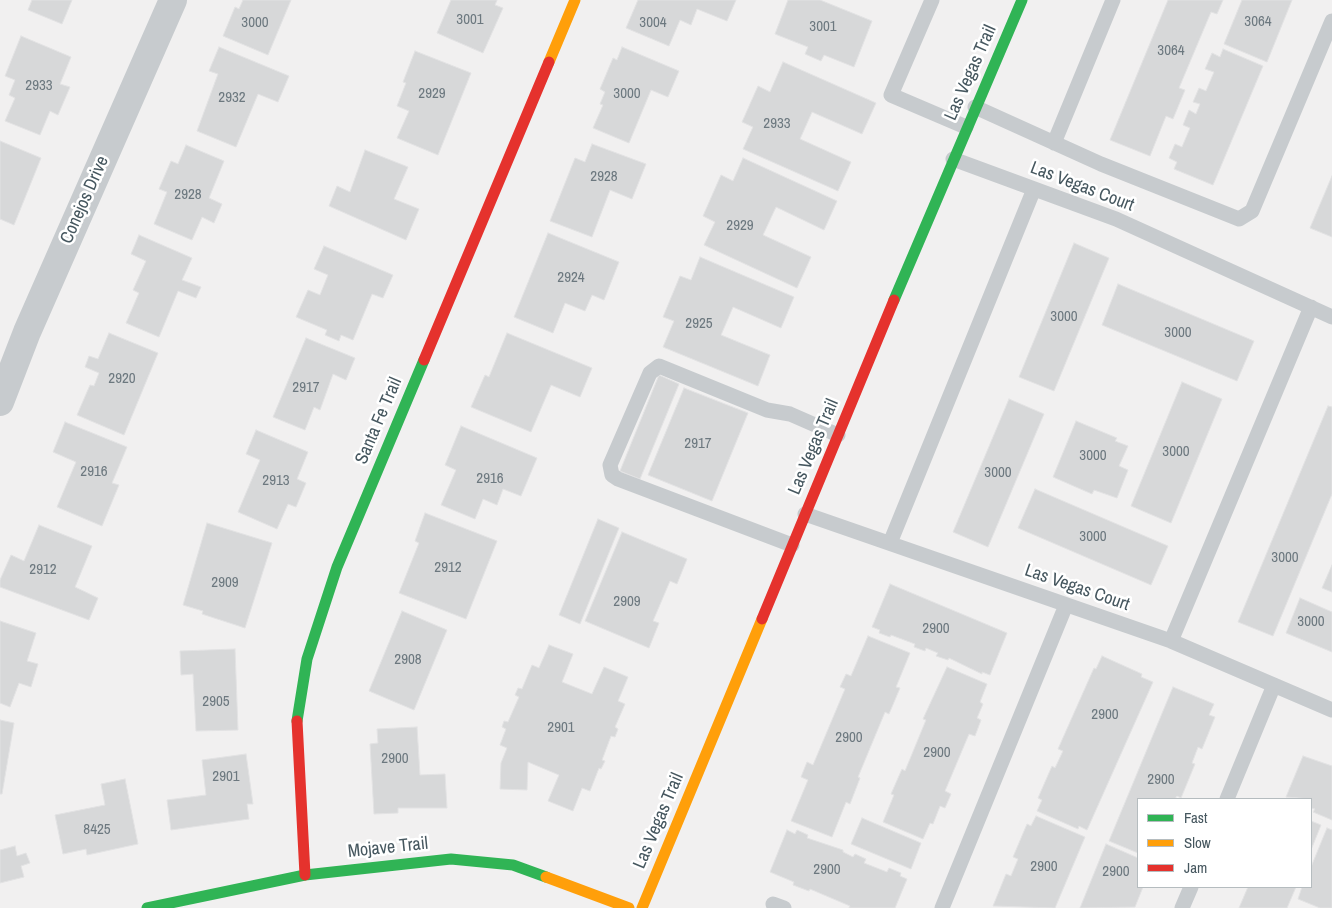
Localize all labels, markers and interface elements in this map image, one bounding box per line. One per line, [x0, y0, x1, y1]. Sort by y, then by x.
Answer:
house number: 3001 [456, 11, 484, 29]
house number: 3064 [1244, 13, 1272, 31]
house number: 3000 [241, 14, 269, 32]
house number: 3004 [639, 14, 667, 32]
house number: 3001 [809, 18, 837, 36]
street label: Las Vegas Trail [940, 22, 1002, 124]
house number: 3064 [1157, 42, 1185, 60]
house number: 2933 [25, 77, 53, 95]
house number: 2929 [418, 85, 446, 103]
house number: 3000 [613, 85, 641, 103]
house number: 2932 [218, 89, 246, 107]
house number: 2933 [763, 115, 791, 133]
street label: Conejos Drive [56, 153, 114, 247]
street label: Las Vegas Court [1027, 157, 1137, 217]
house number: 2928 [590, 168, 618, 186]
house number: 2928 [174, 186, 202, 204]
house number: 2929 [726, 217, 754, 235]
house number: 2924 [557, 269, 585, 287]
house number: 3000 [1050, 308, 1078, 326]
house number: 2925 [685, 315, 713, 333]
house number: 3000 [1164, 324, 1192, 342]
house number: 2920 [108, 370, 136, 388]
street label: Santa Fe Trail [351, 374, 407, 468]
house number: 2917 [292, 379, 320, 397]
street label: Las Vegas Trail [784, 396, 844, 498]
house number: 2917 [684, 435, 712, 453]
house number: 3000 [1162, 443, 1190, 461]
house number: 3000 [1079, 447, 1107, 465]
house number: 2916 [80, 463, 108, 481]
house number: 3000 [984, 464, 1012, 482]
house number: 2916 [476, 470, 504, 488]
house number: 2913 [262, 472, 290, 490]
house number: 3000 [1079, 528, 1107, 546]
house number: 3000 [1271, 549, 1299, 567]
house number: 2912 [434, 559, 462, 577]
street label: Las Vegas Court [1022, 560, 1132, 616]
house number: 2912 [29, 561, 57, 579]
house number: 2909 [211, 574, 239, 592]
house number: 2909 [613, 593, 641, 611]
house number: 3000 [1297, 613, 1325, 631]
house number: 2900 [922, 620, 950, 638]
house number: 2908 [394, 651, 422, 669]
house number: 2905 [202, 693, 230, 711]
house number: 2900 [1091, 706, 1119, 724]
house number: 2901 [547, 719, 575, 737]
house number: 2900 [835, 729, 863, 747]
house number: 2900 [923, 744, 951, 762]
house number: 2900 [381, 750, 409, 768]
house number: 2901 [212, 768, 240, 786]
street label: Las Vegas Trail [629, 770, 689, 872]
house number: 2900 [1147, 771, 1175, 789]
legend [1137, 798, 1312, 888]
text: Fast [1184, 807, 1207, 828]
house number: 8425 [83, 821, 111, 839]
text: Slow [1184, 832, 1211, 853]
street label: Mojave Trail [347, 833, 429, 863]
text: Jam [1184, 857, 1207, 878]
house number: 2900 [1030, 858, 1058, 876]
house number: 2900 [813, 861, 841, 879]
house number: 2900 [1102, 863, 1130, 881]

